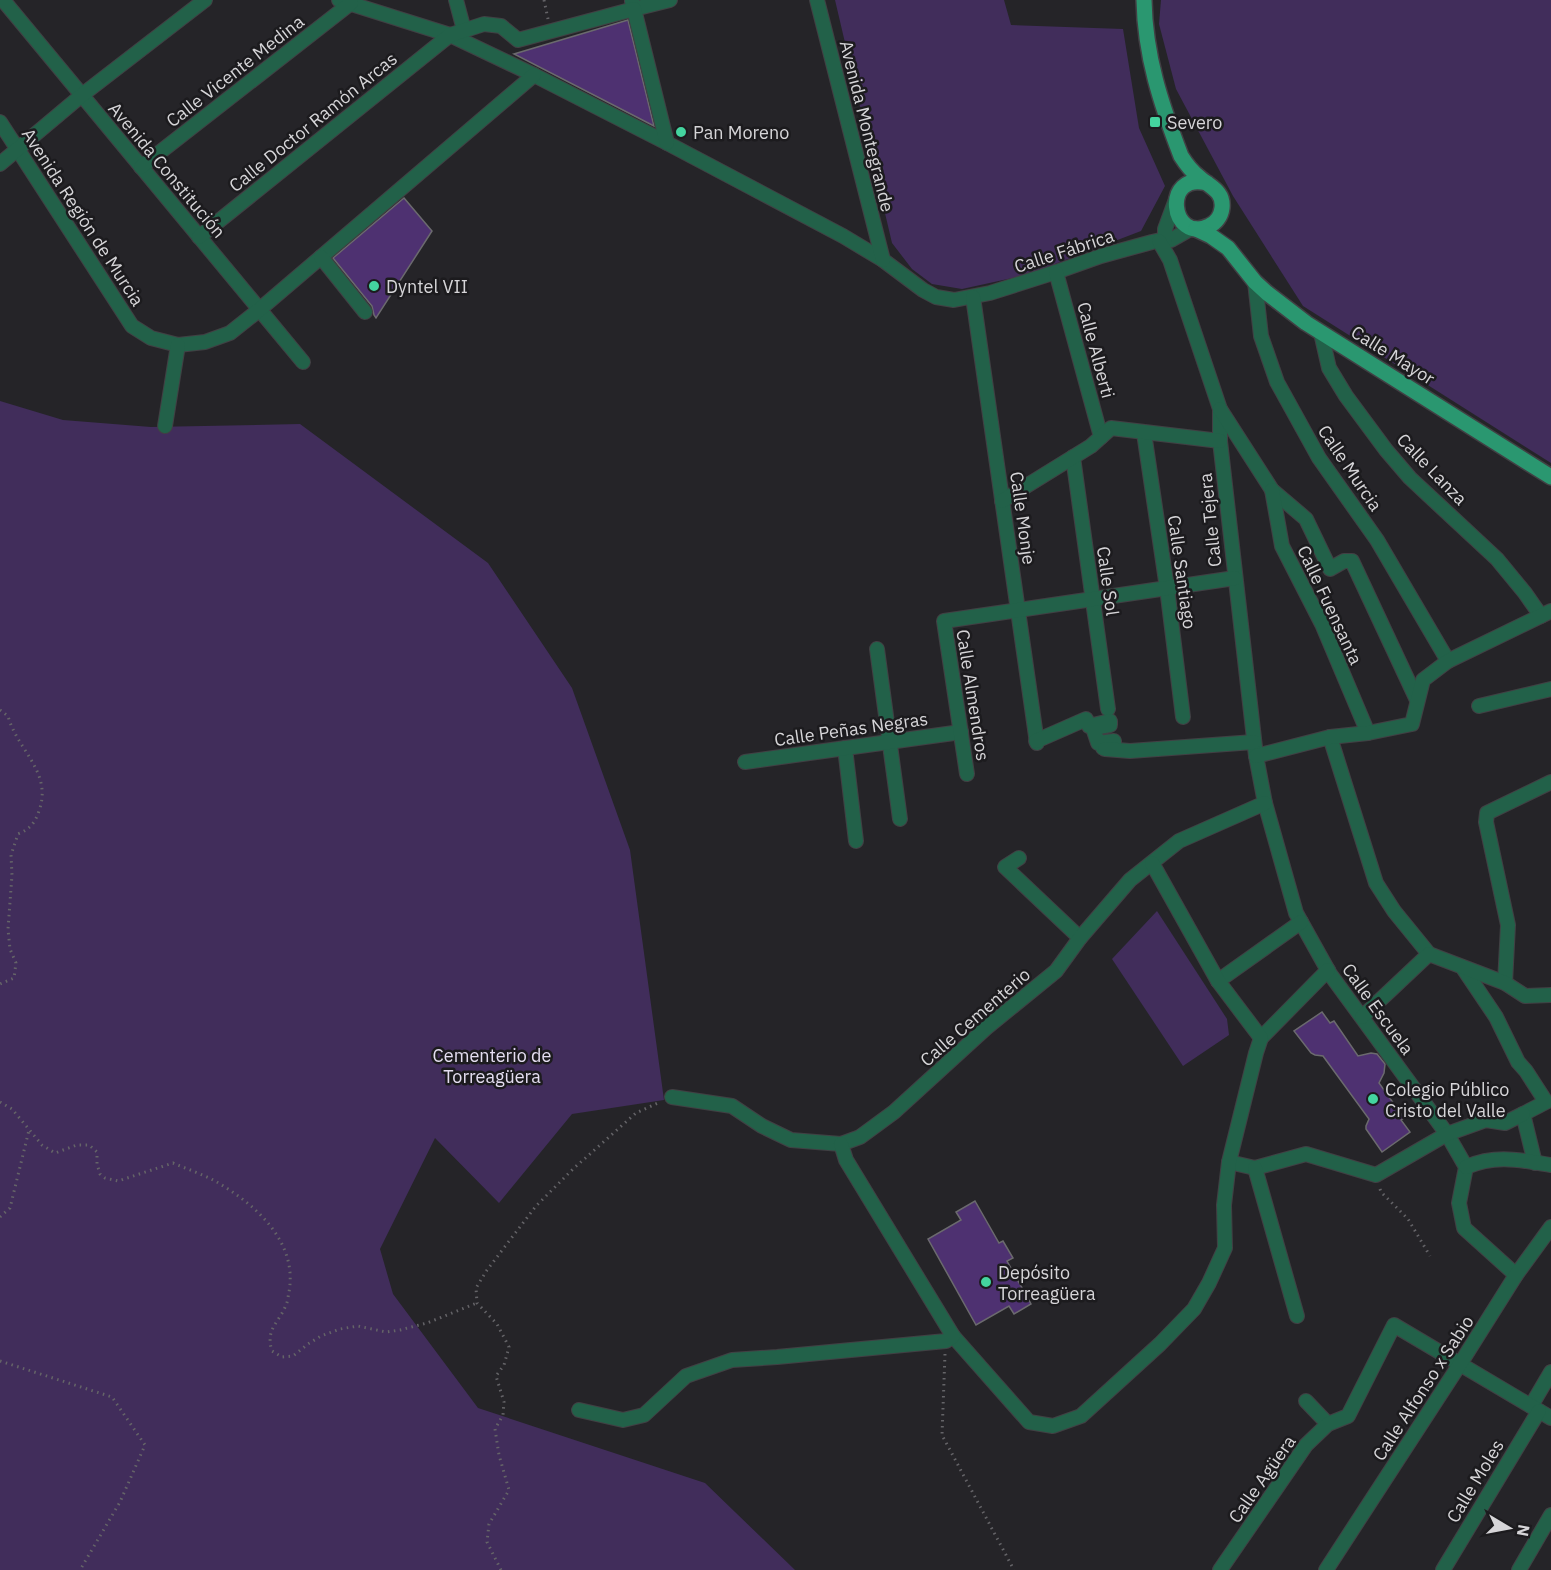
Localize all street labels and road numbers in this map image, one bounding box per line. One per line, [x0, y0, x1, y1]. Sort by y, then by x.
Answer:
street label: Calle Vicente Medina [161, 10, 309, 132]
street label: Avenida Montegrande [835, 38, 899, 214]
street label: Calle Doctor Ramón Arcas [224, 47, 402, 197]
street label: Avenida Constitución [104, 97, 230, 243]
street label: Avenida Región de Murcia [17, 124, 149, 311]
street label: Calle Fábrica [1011, 224, 1117, 278]
street label: Calle Alberti [1072, 299, 1120, 401]
street label: Calle Mayor [1347, 320, 1439, 390]
street label: Calle Murcia [1313, 420, 1387, 516]
street label: Calle Lanza [1392, 428, 1472, 510]
street label: Calle Monje [1005, 470, 1041, 566]
street label: Calle Tejera [1194, 472, 1226, 568]
street label: Calle Santiago [1163, 514, 1201, 630]
street label: Calle Fuensanta [1292, 542, 1368, 669]
street label: Calle Sol [1092, 545, 1124, 617]
street label: Calle Almendros [951, 628, 995, 762]
street label: Calle Peñas Negras [773, 707, 929, 751]
street label: Calle Escuela [1337, 959, 1419, 1060]
street label: Calle Cementerio [915, 963, 1035, 1071]
street label: Calle Alfonso x Sabio [1367, 1311, 1479, 1465]
street label: Calle Agüera [1223, 1430, 1301, 1527]
street label: Calle Moles [1441, 1435, 1509, 1527]

